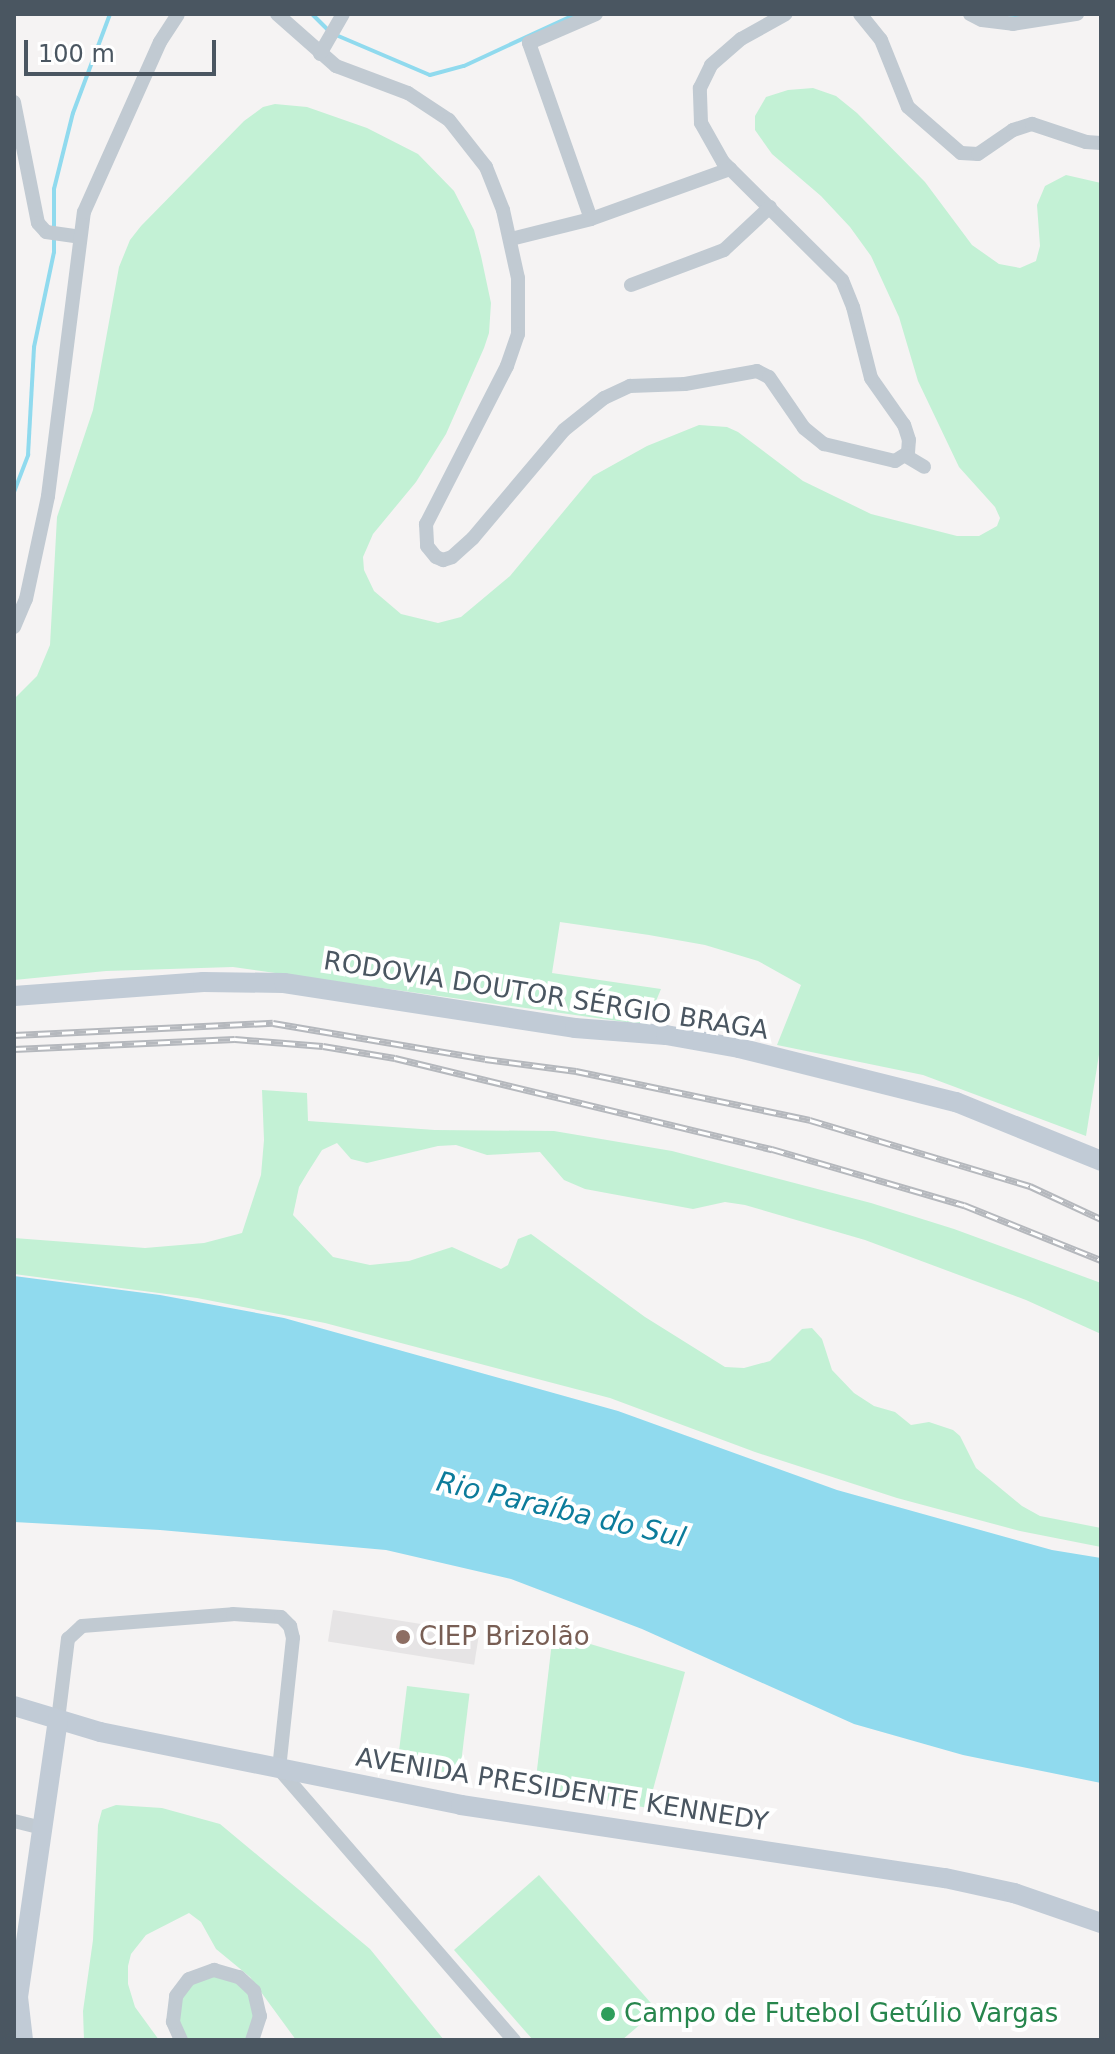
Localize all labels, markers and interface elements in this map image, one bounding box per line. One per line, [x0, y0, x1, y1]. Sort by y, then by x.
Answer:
scale bar [28, 24, 220, 74]
text: 100 m [38, 40, 115, 68]
street label: RODOVIA DOUTOR SÉRGIO BRAGA [321, 945, 771, 1047]
water label: Rio Paraíba do Sul [433, 1465, 689, 1555]
place label: CIEP Brizolão [419, 1621, 590, 1653]
marker: CIEP Brizolão [394, 1628, 412, 1646]
street label: AVENIDA PRESIDENTE KENNEDY [354, 1742, 770, 1838]
place label: Campo de Futebol Getúlio Vargas [624, 1998, 1058, 2030]
marker: Campo de Futebol Getúlio Vargas [599, 2005, 617, 2023]

